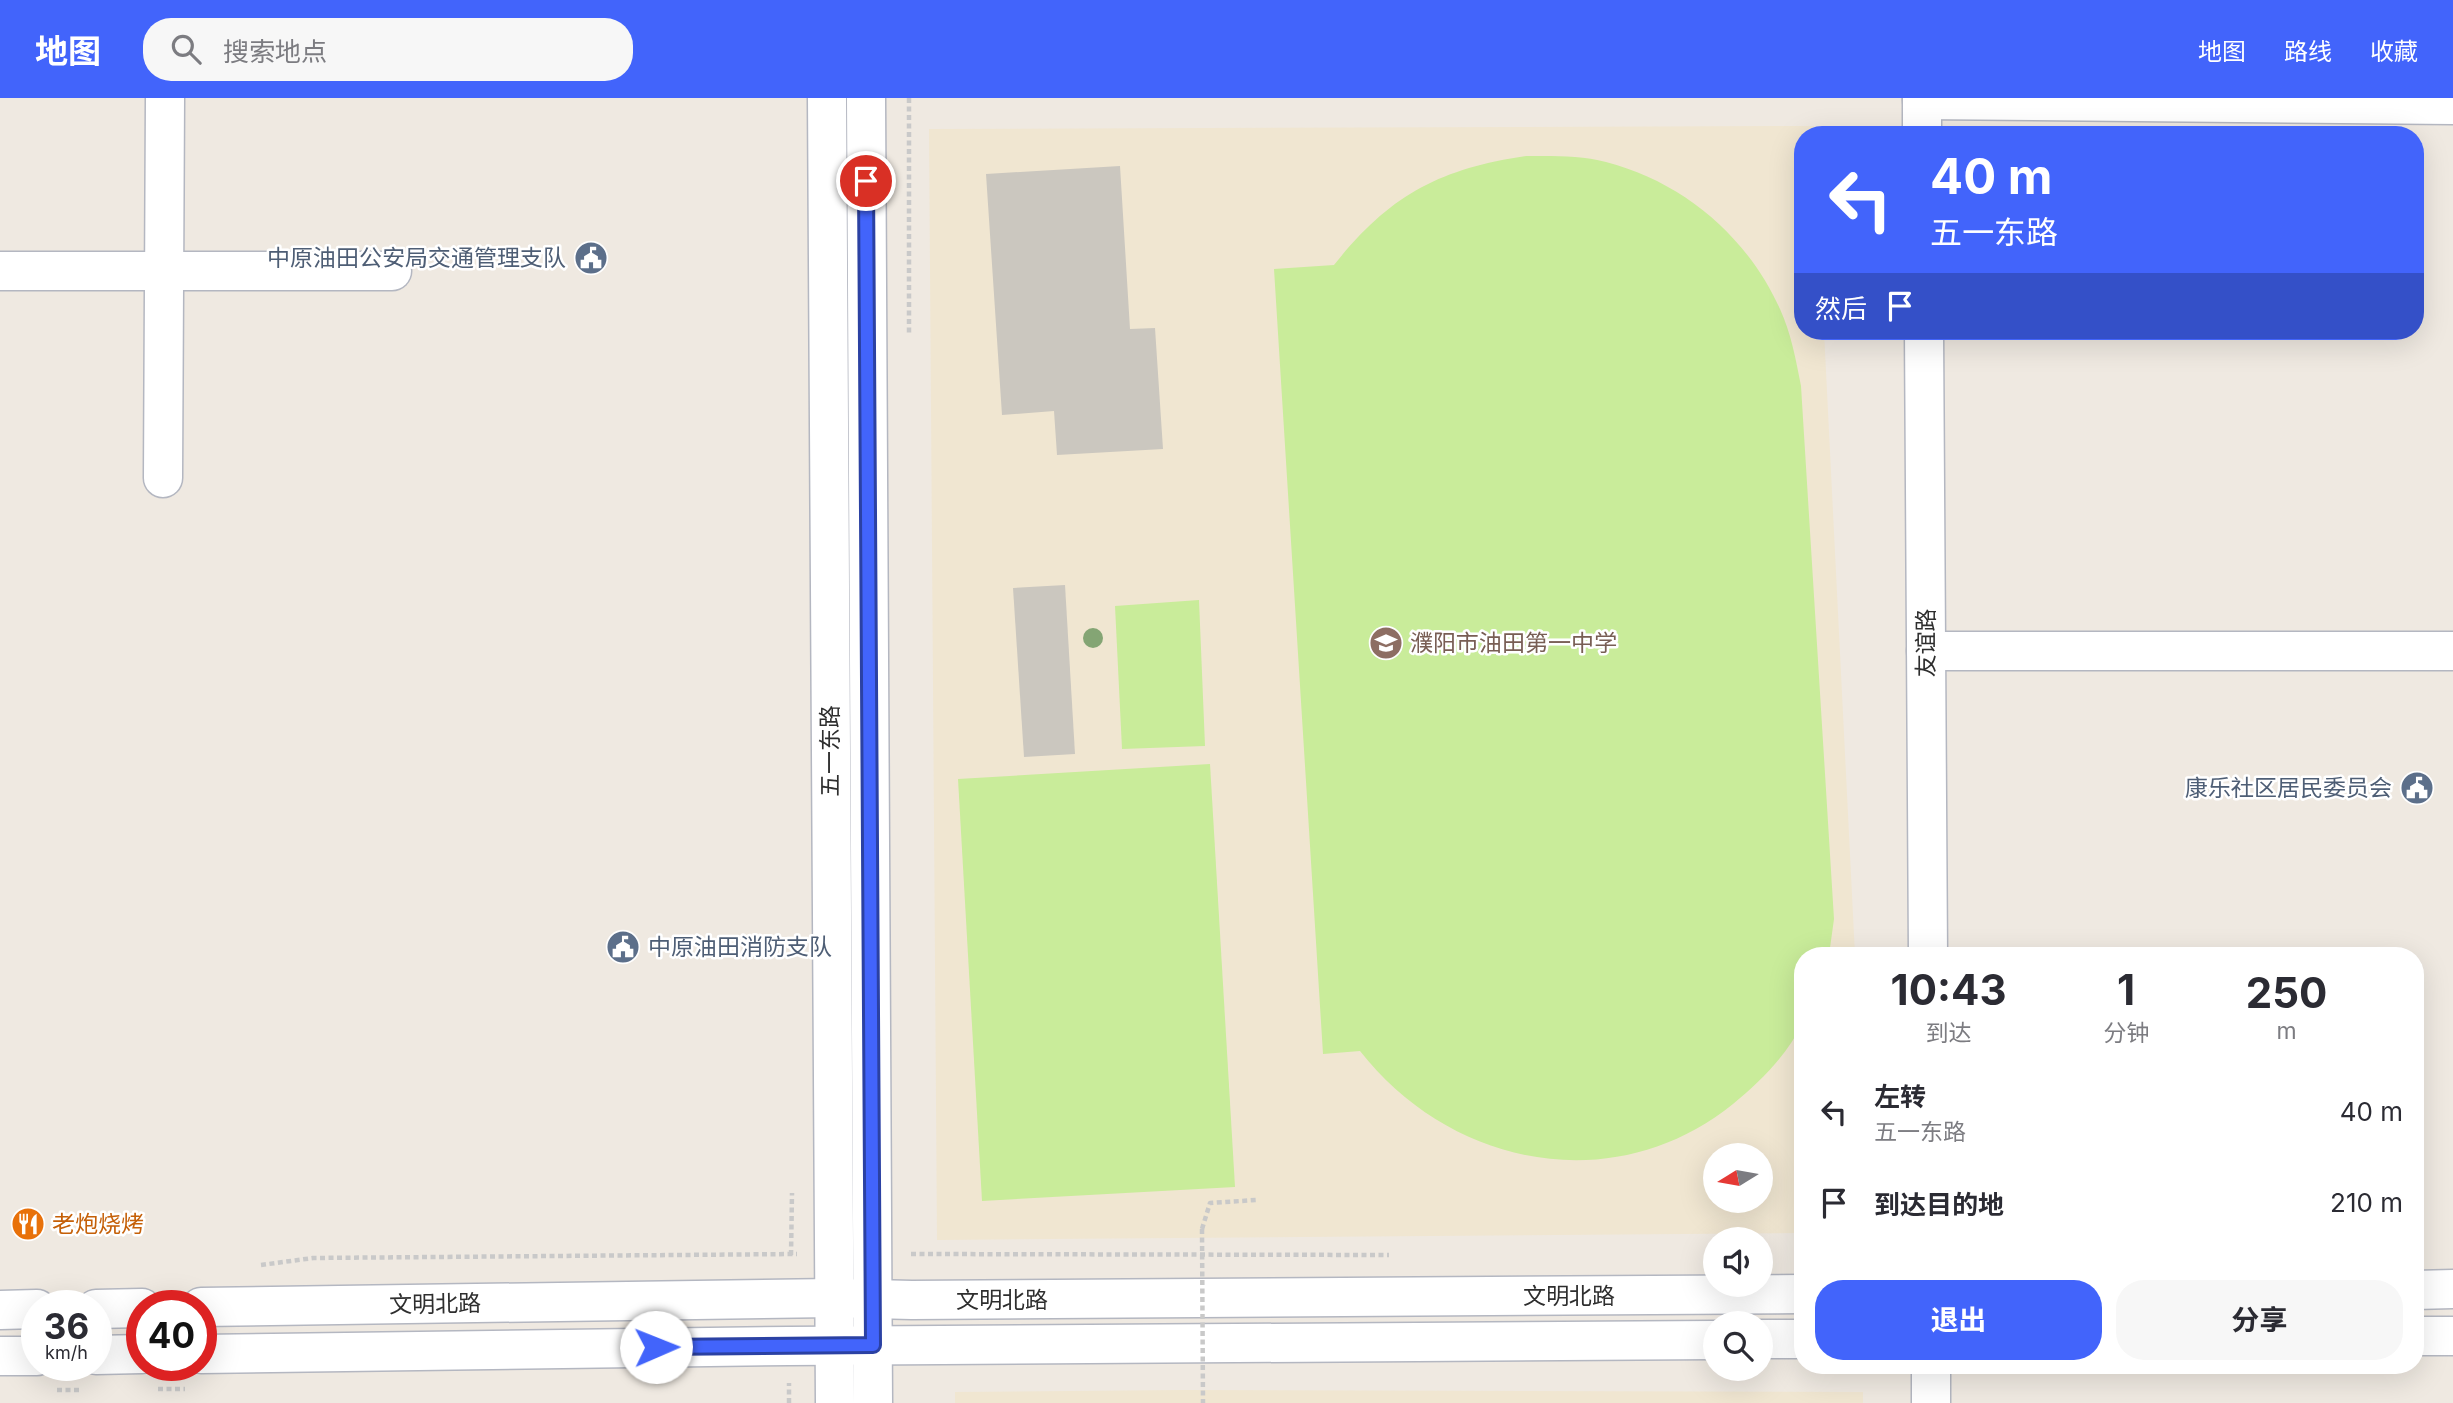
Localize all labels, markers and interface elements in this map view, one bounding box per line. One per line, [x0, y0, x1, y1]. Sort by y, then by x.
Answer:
search box [143, 18, 633, 81]
icon: search [167, 30, 205, 68]
text: 地图 [35, 31, 101, 71]
text: 搜索地点 [223, 36, 327, 67]
text: 地图 [2198, 37, 2246, 66]
text: 路线 [2284, 37, 2332, 66]
text: 收藏 [2370, 37, 2418, 66]
text: 40 m [1930, 147, 2053, 206]
pin [836, 151, 896, 211]
icon: left [1815, 154, 1906, 245]
icon: arrive [847, 162, 885, 200]
text: 五一东路 [1930, 213, 2058, 252]
public building icon: 中原油田公安局交通管理支队 [572, 239, 610, 277]
place label: 中原油田公安局交通管理支队 [267, 244, 566, 272]
icon: arrive [1881, 287, 1919, 325]
text: 然后 [1815, 293, 1867, 324]
street label: 友谊路 [1912, 609, 1940, 678]
school or university icon: 濮阳市油田第一中学 [1367, 624, 1405, 662]
place label: 濮阳市油田第一中学 [1410, 629, 1617, 657]
street label: 五一东路 [816, 705, 844, 797]
public building icon: 康乐社区居民委员会 [2398, 769, 2436, 807]
place label: 康乐社区居民委员会 [2185, 774, 2392, 802]
public building icon: 中原油田消防支队 [604, 928, 642, 966]
place label: 中原油田消防支队 [648, 933, 832, 961]
text: 10:43 [1891, 964, 2007, 1015]
text: 1 [2117, 964, 2135, 1015]
text: 250 [2246, 967, 2327, 1018]
text: m [2277, 1017, 2297, 1045]
text: 到达 [1926, 1019, 1972, 1047]
text: 分钟 [2103, 1019, 2149, 1047]
text: 左转 [1874, 1081, 1926, 1112]
icon: left [1815, 1093, 1853, 1131]
text: 40 m [2340, 1096, 2403, 1127]
text: 五一东路 [1874, 1118, 1966, 1146]
north arrow [1703, 1143, 1773, 1213]
map controls [1703, 1143, 1773, 1381]
icon: arrive [1815, 1184, 1853, 1222]
text: 210 m [2330, 1187, 2403, 1218]
text: 到达目的地 [1874, 1189, 2004, 1220]
restaurant icon: 老炮烧烤 [9, 1205, 47, 1243]
place label: 老炮烧烤 [52, 1210, 144, 1238]
button: sound [1703, 1227, 1773, 1297]
button: 退出 [1815, 1280, 2102, 1360]
button: 分享 [2116, 1280, 2403, 1360]
street label: 文明北路 [1523, 1282, 1615, 1310]
street label: 文明北路 [956, 1286, 1048, 1314]
street label: 文明北路 [389, 1289, 481, 1319]
speed limit sign: 40 [126, 1290, 217, 1381]
text: 36 [44, 1305, 89, 1347]
position arrow [619, 1310, 693, 1384]
button: search [1703, 1311, 1773, 1381]
text: km/h [45, 1342, 88, 1363]

